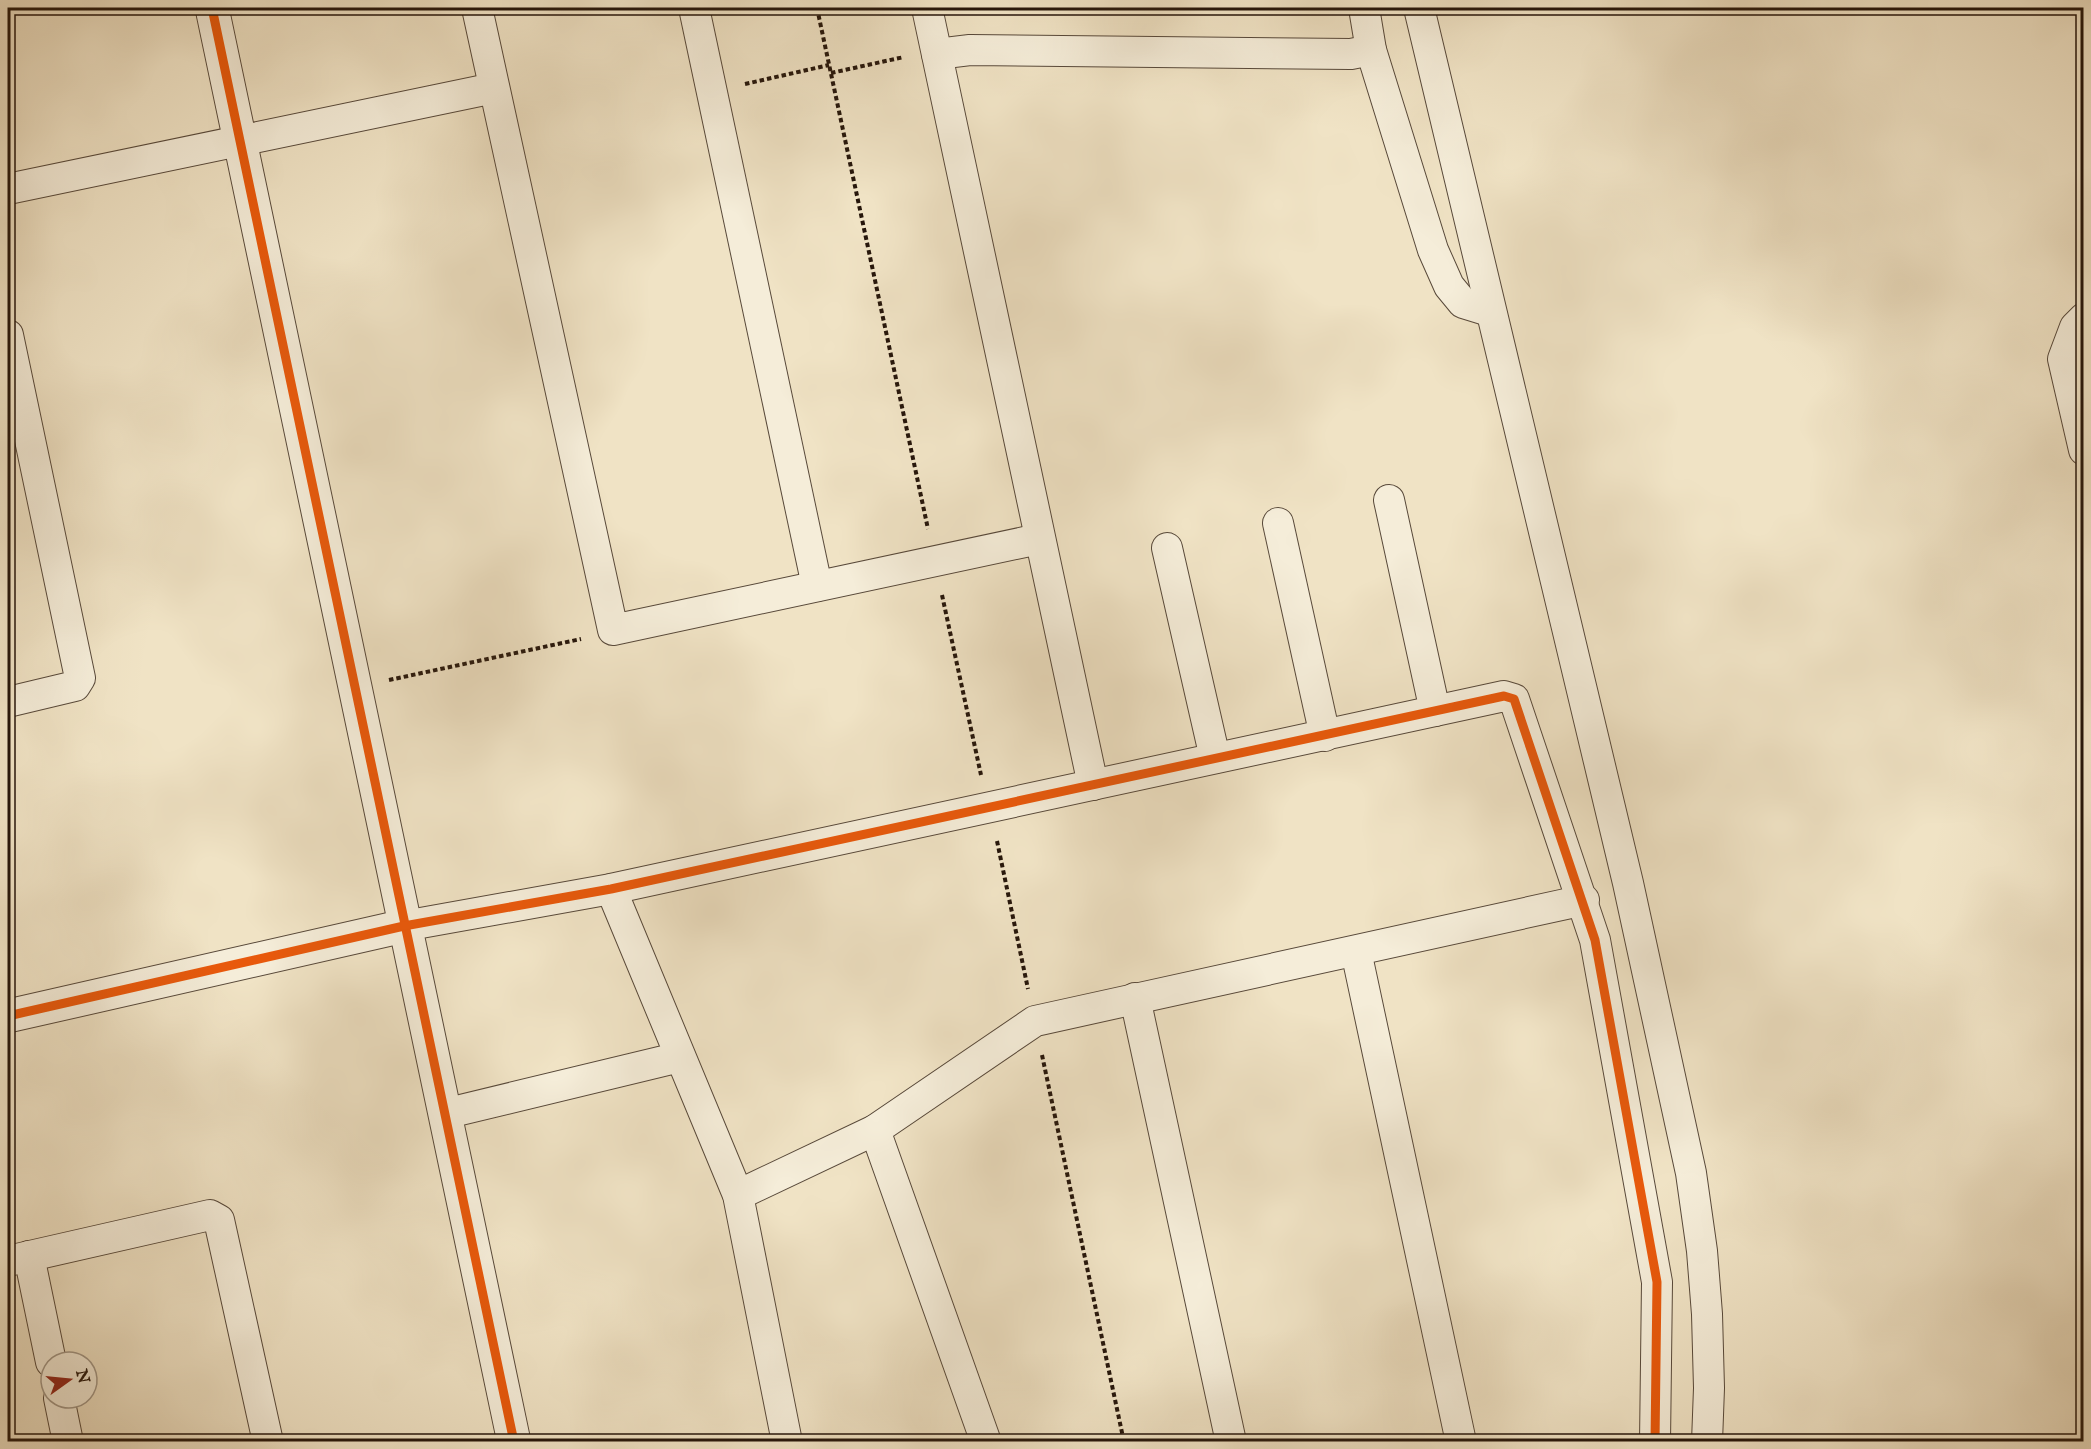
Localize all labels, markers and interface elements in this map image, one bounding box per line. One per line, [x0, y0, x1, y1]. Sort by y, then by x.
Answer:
north arrow [39, 1350, 99, 1410]
text: N [70, 1366, 93, 1386]

